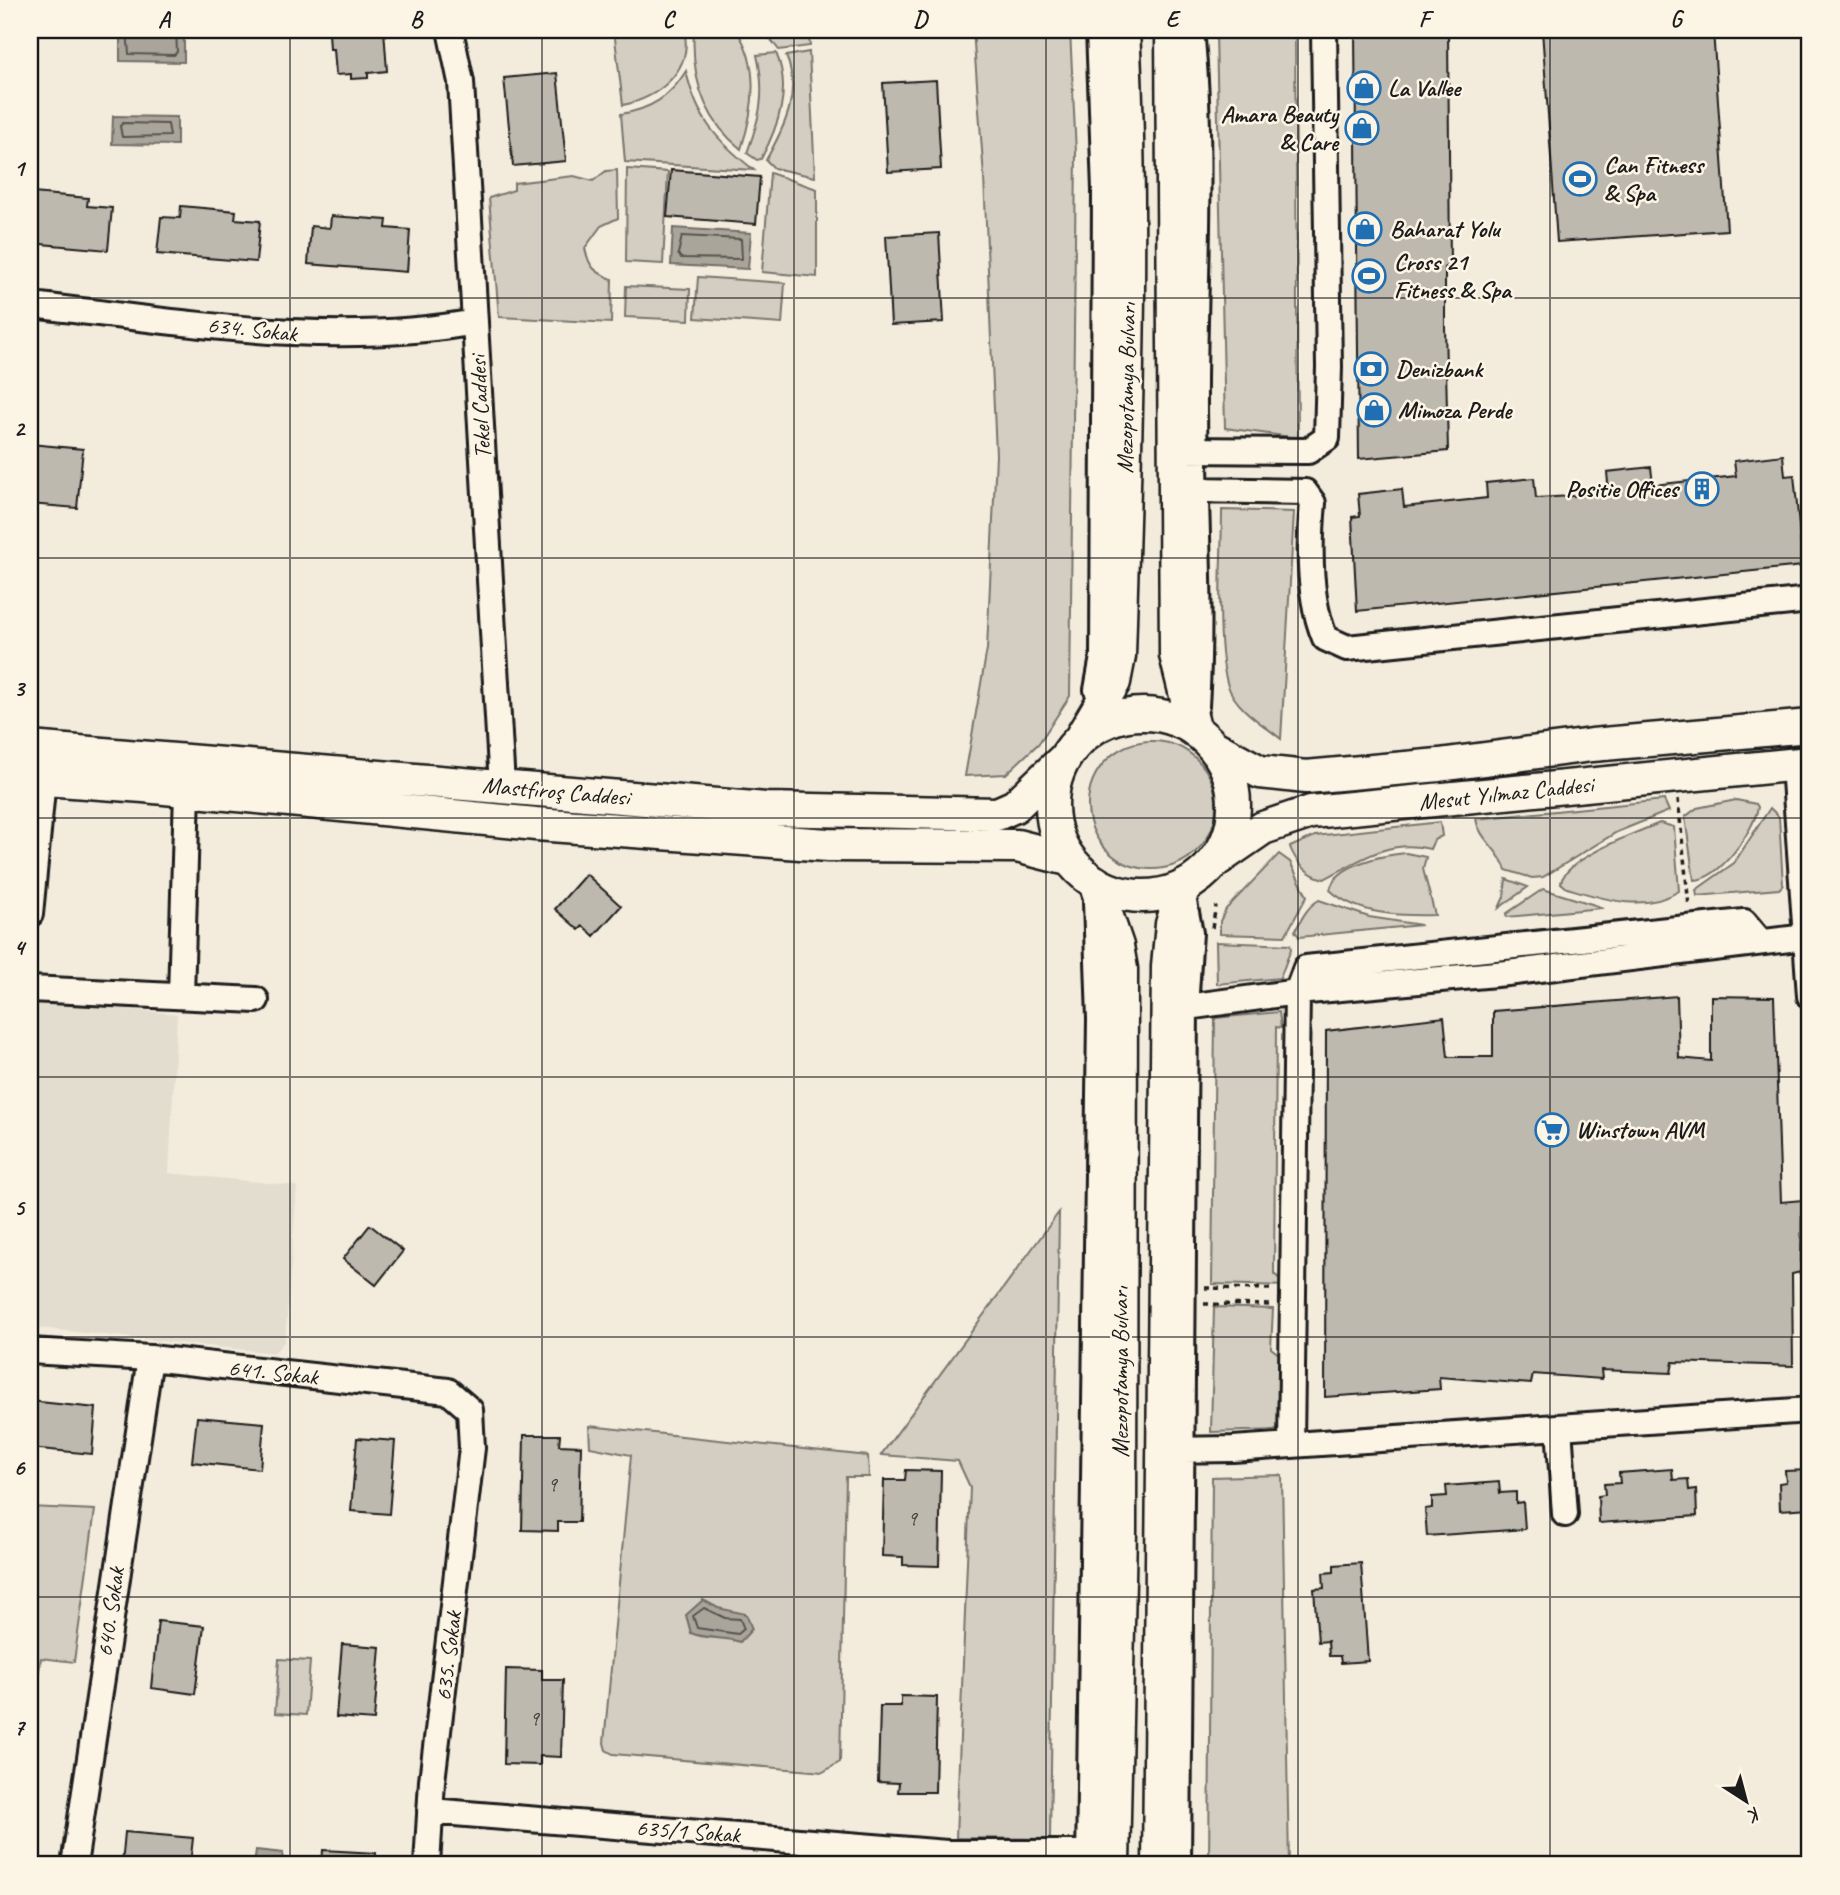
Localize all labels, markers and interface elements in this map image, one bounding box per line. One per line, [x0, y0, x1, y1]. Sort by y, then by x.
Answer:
text: A [158, 5, 172, 34]
text: B [410, 5, 424, 34]
text: C [663, 5, 677, 34]
text: D [913, 5, 929, 34]
text: E [1166, 5, 1182, 34]
text: F [1419, 5, 1435, 34]
text: G [1670, 5, 1685, 34]
shop icon: La Vallee [1345, 69, 1383, 107]
place label: La Vallee [1388, 73, 1462, 103]
place label: Amara Beauty & Care [1221, 99, 1340, 157]
shop icon: Amara Beauty & Care [1343, 109, 1381, 147]
place label: Can Fitness & Spa [1604, 150, 1705, 208]
text: 1 [14, 154, 27, 183]
sports icon: Can Fitness & Spa [1561, 160, 1599, 198]
shop icon: Baharat Yolu [1346, 210, 1384, 248]
place label: Baharat Yolu [1390, 214, 1502, 244]
place label: Cross 21 Fitness & Spa [1394, 247, 1513, 305]
sports icon: Cross 21 Fitness & Spa [1350, 257, 1388, 295]
street label: Mezopotamya Bulvarı [1110, 301, 1143, 474]
street label: 634. Sokak [206, 309, 301, 349]
bank icon: Denizbank [1352, 350, 1390, 388]
street label: Tekel Caddesi [462, 352, 498, 460]
place label: Denizbank [1396, 354, 1484, 384]
shop icon: Mimoza Perde [1355, 391, 1393, 429]
place label: Mimoza Perde [1398, 395, 1513, 425]
text: 2 [14, 414, 27, 443]
building icon: Positie Offices [1683, 470, 1721, 508]
place label: Positie Offices [1566, 474, 1681, 504]
text: 3 [14, 674, 27, 703]
street label: Mesut Yılmaz Caddesi [1417, 769, 1597, 817]
street label: Mastfıroş Caddesi [481, 770, 634, 813]
text: 4 [14, 933, 27, 962]
supermarket icon: Winstown AVM [1533, 1111, 1571, 1149]
place label: Winstown AVM [1576, 1115, 1706, 1145]
text: 5 [14, 1193, 26, 1222]
street label: Mezopotamya Bulvarı [1105, 1285, 1135, 1457]
street label: 641. Sokak [227, 1352, 322, 1392]
text: 6 [14, 1453, 27, 1482]
house number: 9 [547, 1471, 558, 1497]
house number: 9 [907, 1505, 918, 1531]
street label: 640. Sokak [89, 1563, 131, 1659]
street label: 635. Sokak [428, 1607, 469, 1702]
house number: 9 [529, 1705, 540, 1731]
text: 7 [14, 1713, 27, 1742]
north arrow [1710, 1766, 1780, 1836]
text: K [1741, 1801, 1766, 1829]
street label: 635/1 Sokak [635, 1812, 743, 1850]

